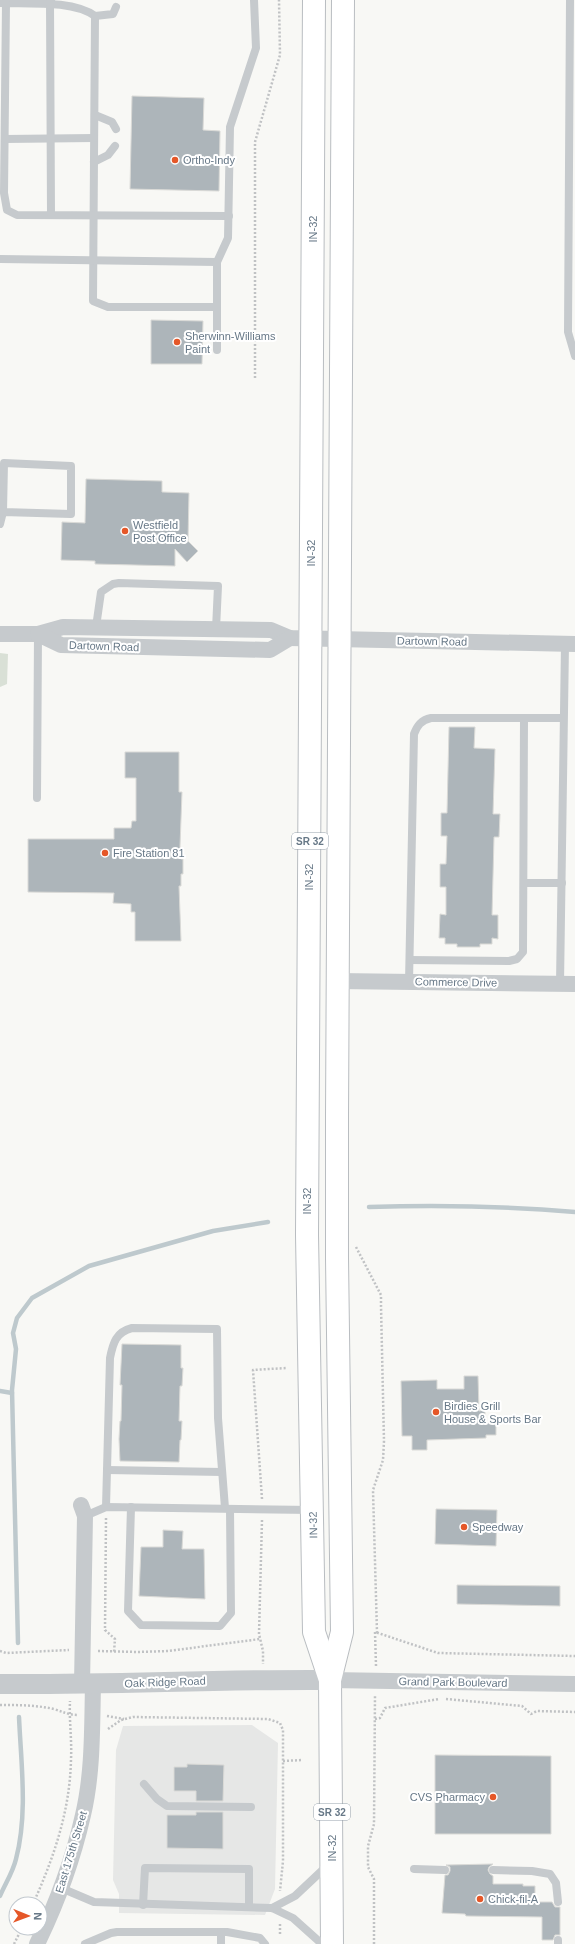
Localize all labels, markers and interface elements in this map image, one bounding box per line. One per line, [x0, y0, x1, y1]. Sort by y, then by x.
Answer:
place label: Ortho-Indy [183, 154, 235, 166]
marker: Ortho-Indy [170, 155, 180, 165]
street label: IN-32 [307, 216, 319, 242]
place label: Sherwinn-Williams Paint [185, 330, 276, 355]
marker: Sherwinn-Williams Paint [172, 337, 182, 347]
place label: Westfield Post Office [133, 519, 187, 544]
marker: Westfield Post Office [120, 526, 130, 536]
street label: IN-32 [305, 540, 317, 566]
street label: Dartown Road [397, 634, 467, 648]
street label: Dartown Road [69, 639, 139, 653]
road number: SR 32 [292, 833, 328, 849]
place label: Fire Station 81 [113, 847, 185, 859]
marker: Fire Station 81 [100, 848, 110, 858]
street label: IN-32 [303, 864, 315, 890]
street label: Commerce Drive [415, 975, 497, 989]
street label: IN-32 [301, 1188, 313, 1214]
place label: Birdies Grill House & Sports Bar [444, 1400, 542, 1425]
marker: Birdies Grill House & Sports Bar [431, 1407, 441, 1417]
street label: IN-32 [307, 1511, 319, 1539]
place label: Speedway [472, 1521, 524, 1533]
marker: Speedway [459, 1522, 469, 1532]
street label: Oak Ridge Road [124, 1675, 206, 1689]
street label: Grand Park Boulevard [398, 1675, 508, 1689]
place label: CVS Pharmacy [410, 1791, 485, 1803]
marker: CVS Pharmacy [488, 1792, 498, 1802]
road number: SR 32 [314, 1804, 350, 1820]
street label: East 175th Street [53, 1810, 89, 1894]
street label: IN-32 [326, 1835, 338, 1861]
place label: Chick-fil-A [488, 1893, 539, 1905]
marker: Chick-fil-A [475, 1894, 485, 1904]
north arrow [8, 1896, 48, 1936]
text: N [32, 1912, 44, 1920]

